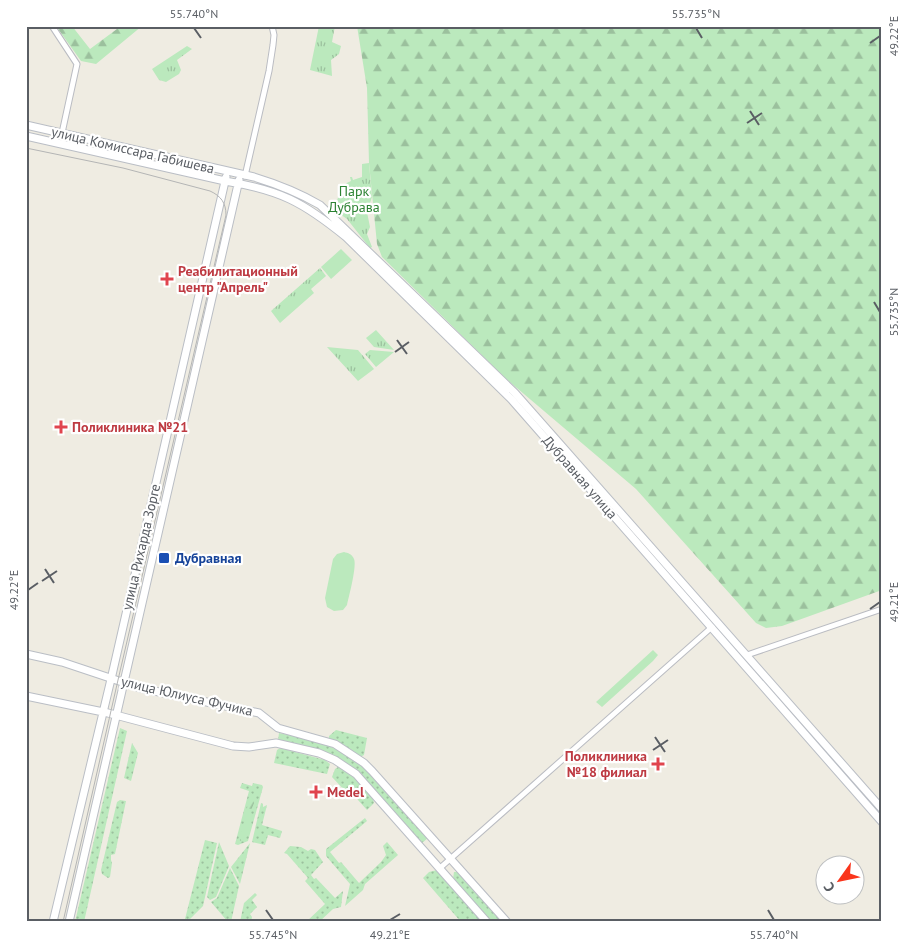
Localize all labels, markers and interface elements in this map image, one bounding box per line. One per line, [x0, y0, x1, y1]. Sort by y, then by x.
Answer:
text: 55.740°N [170, 6, 218, 21]
text: 55.735°N [672, 6, 720, 21]
text: 49.22°E [886, 16, 901, 56]
street label: улица Комиссара Габишева [50, 122, 216, 178]
park label: Парк Дубрава [328, 182, 380, 216]
place label: Реабилитационный центр "Апрель" [178, 262, 298, 296]
marker: Реабилитационный центр "Апрель" [160, 272, 174, 286]
text: 55.735°N [886, 288, 901, 336]
place label: Поликлиника №21 [72, 418, 188, 436]
marker: Поликлиника №21 [54, 420, 68, 434]
street label: Дубравная улица [539, 431, 621, 523]
street label: улица Рихарда Зорге [118, 482, 164, 612]
place label: Дубравная [175, 549, 242, 567]
marker: Дубравная [157, 551, 171, 565]
text: 49.22°E [6, 570, 21, 610]
text: 49.21°E [886, 582, 901, 622]
street label: улица Юлиуса Фучика [119, 672, 255, 720]
place label: Поликлиника №18 филиал [565, 747, 647, 781]
marker: Поликлиника №18 филиал [651, 757, 665, 771]
place label: Medel [327, 783, 365, 801]
marker: Medel [309, 785, 323, 799]
north arrow [816, 856, 866, 906]
text: С [819, 879, 839, 895]
text: 55.745°N [249, 927, 297, 942]
text: 49.21°E [370, 927, 410, 942]
text: 55.740°N [750, 927, 798, 942]

